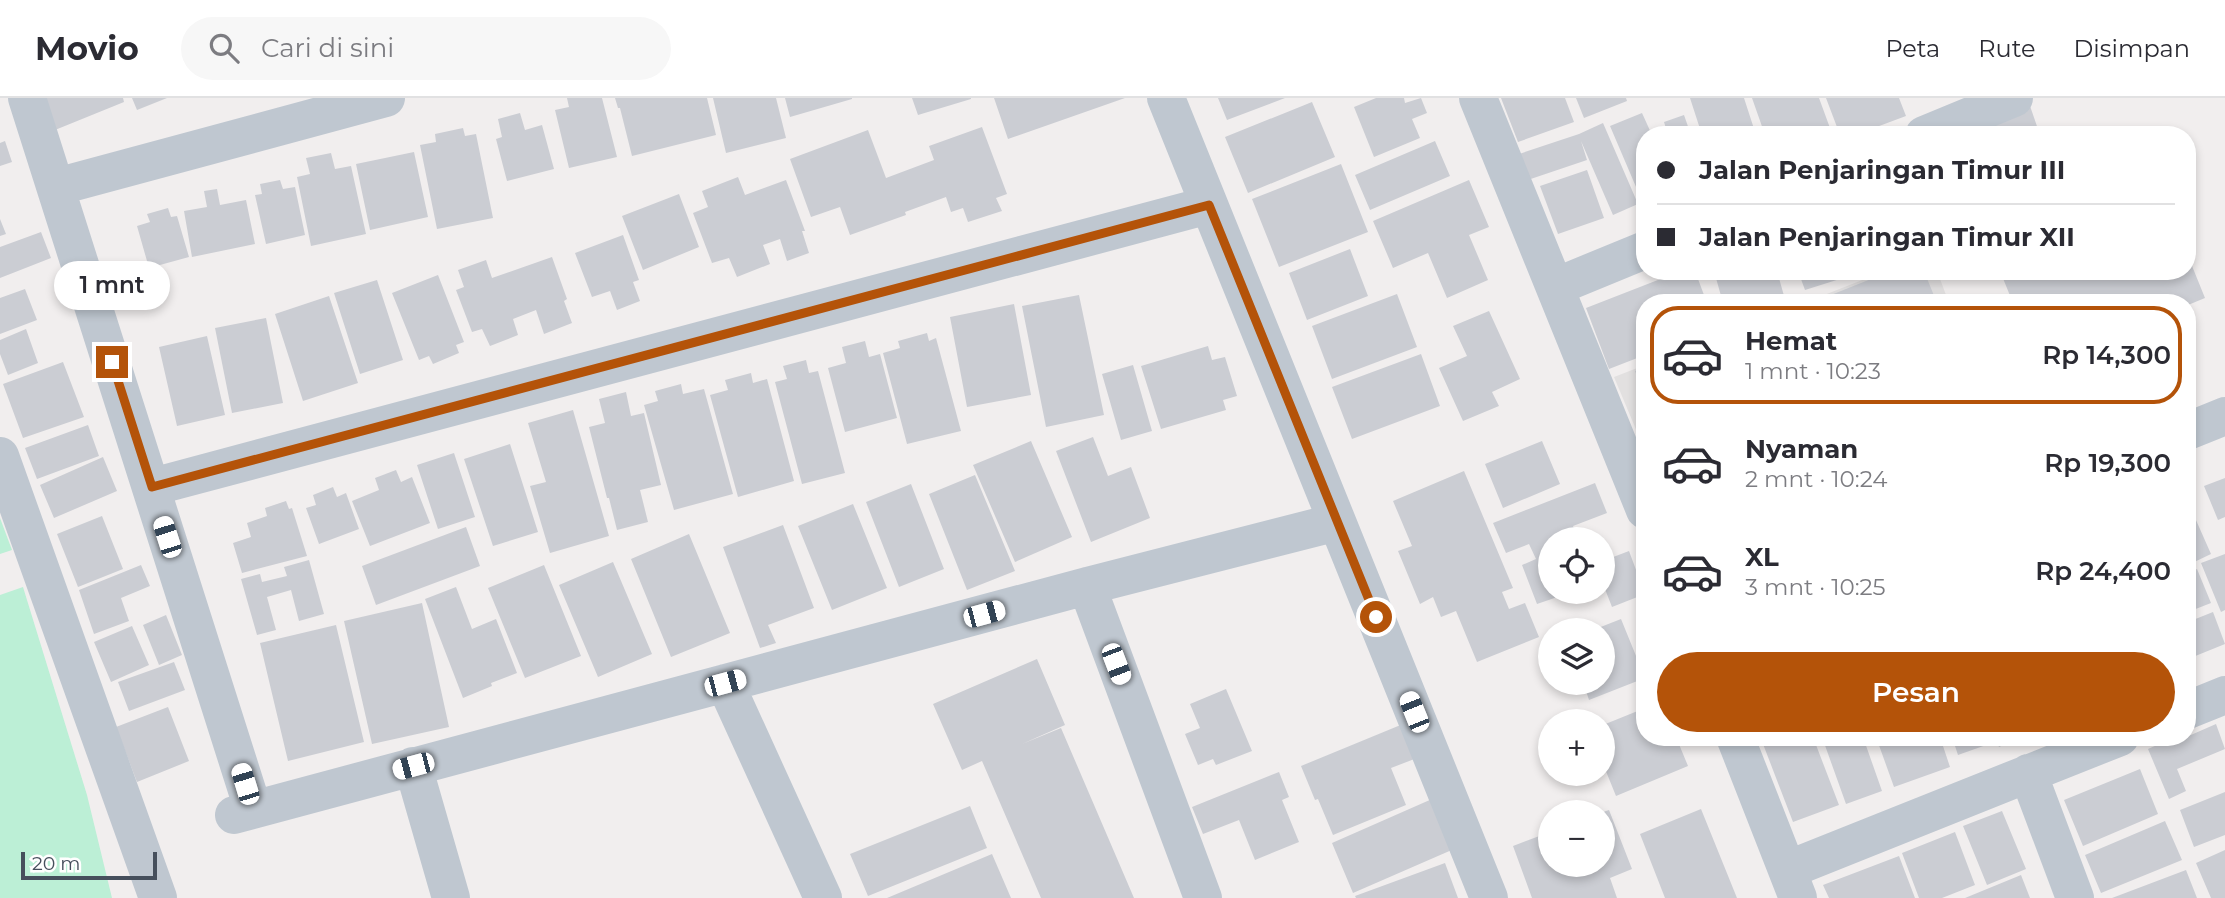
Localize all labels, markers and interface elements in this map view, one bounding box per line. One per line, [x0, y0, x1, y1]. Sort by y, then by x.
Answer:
search box [181, 17, 671, 80]
text: Movio [35, 28, 139, 68]
icon: search [205, 29, 243, 67]
text: Cari di sini [261, 32, 394, 64]
text: Peta [1885, 34, 1940, 63]
text: Rute [1978, 34, 2036, 63]
text: Disimpan [2074, 34, 2190, 63]
text: Jalan Penjaringan Timur III [1699, 154, 2065, 186]
text: Jalan Penjaringan Timur XII [1699, 221, 2075, 253]
callout: 1 mnt [54, 260, 170, 310]
text: 1 mnt [80, 271, 144, 299]
icon: car [1661, 324, 1724, 387]
text: Hemat [1745, 325, 1837, 357]
text: Rp 14,300 [2042, 339, 2171, 371]
route end [96, 346, 128, 378]
text: 1 mnt · 10:23 [1745, 357, 1881, 385]
icon: car [1661, 432, 1724, 495]
text: Nyaman [1745, 433, 1858, 465]
text: Rp 19,300 [2044, 447, 2171, 479]
text: 2 mnt · 10:24 [1745, 465, 1887, 493]
car [151, 514, 184, 560]
map controls [1538, 527, 1615, 877]
button: locate [1538, 527, 1615, 604]
icon: car [1661, 540, 1724, 603]
text: XL [1745, 541, 1779, 573]
text: Rp 24,400 [2035, 555, 2171, 587]
text: 3 mnt · 10:25 [1745, 573, 1886, 601]
car [961, 598, 1008, 630]
route start [1360, 601, 1392, 633]
button: layers [1538, 618, 1615, 695]
car [1099, 641, 1134, 687]
button: Pesan [1657, 652, 2175, 732]
car [702, 667, 749, 699]
car [1397, 689, 1432, 735]
button: + [1538, 709, 1615, 786]
car [390, 750, 437, 782]
car [229, 761, 262, 807]
button: − [1538, 800, 1615, 877]
scale bar [21, 849, 158, 881]
text: 20 m [32, 852, 80, 875]

